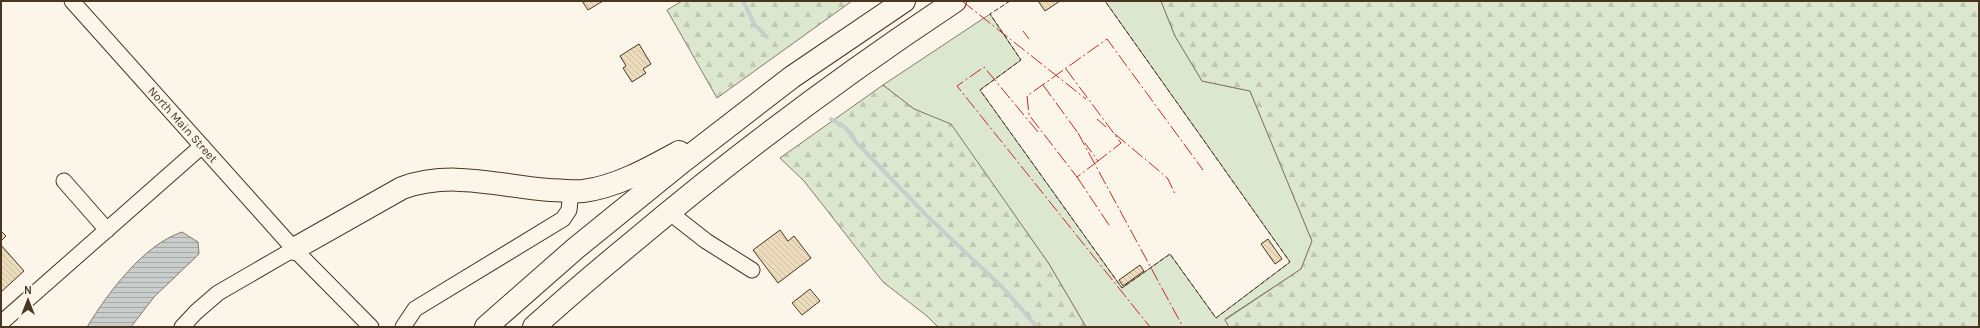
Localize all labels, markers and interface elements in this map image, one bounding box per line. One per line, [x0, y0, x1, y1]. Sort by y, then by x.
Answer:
street label: North Main Street [145, 84, 221, 166]
north arrow [8, 280, 48, 320]
text: N [24, 284, 32, 297]

